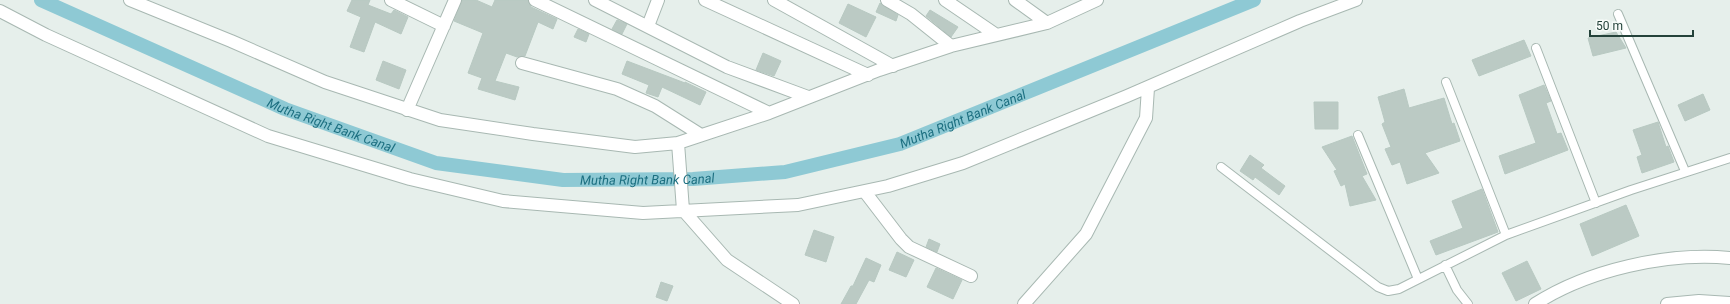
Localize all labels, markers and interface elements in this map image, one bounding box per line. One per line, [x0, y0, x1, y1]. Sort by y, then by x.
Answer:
scale bar [1590, 12, 1693, 38]
text: 50 m [1596, 19, 1623, 33]
water label: Mutha Right Bank Canal [898, 86, 1029, 151]
water label: Mutha Right Bank Canal [265, 95, 398, 156]
water label: Mutha Right Bank Canal [580, 170, 716, 188]

